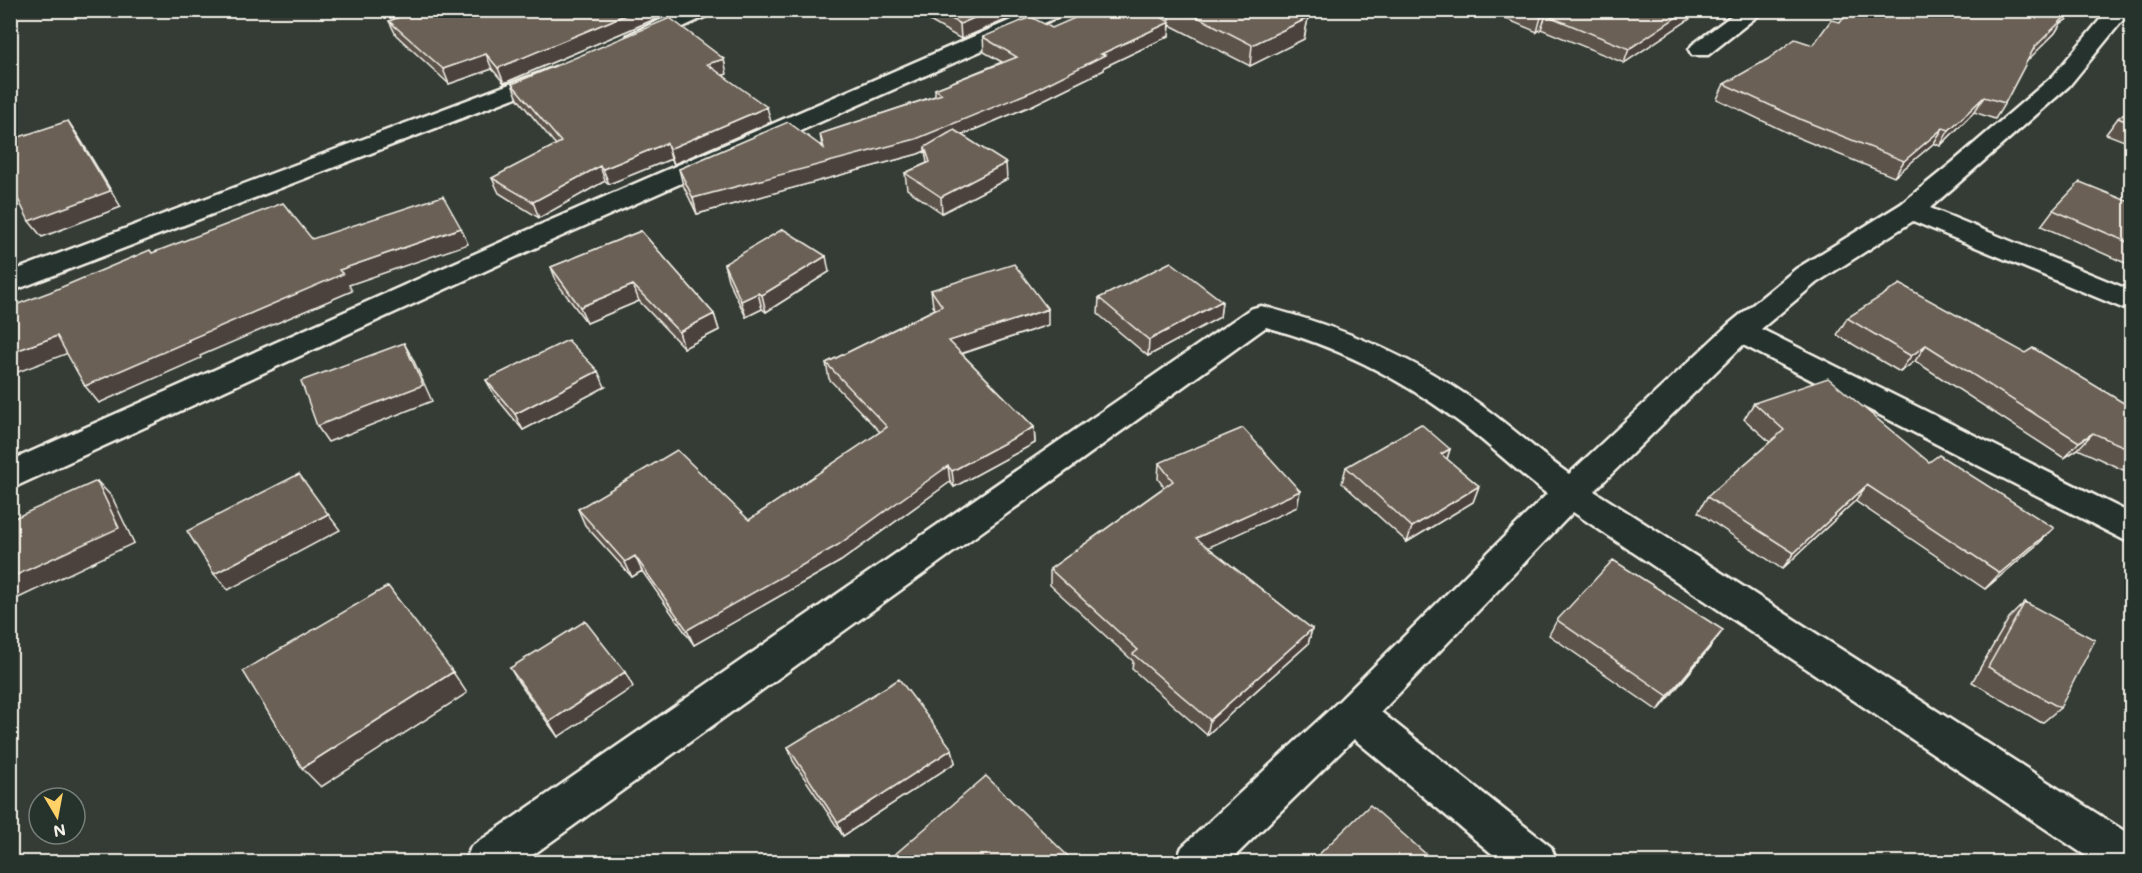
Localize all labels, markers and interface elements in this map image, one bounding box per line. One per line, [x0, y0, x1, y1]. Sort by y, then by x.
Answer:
north arrow [27, 786, 87, 846]
text: N [52, 820, 68, 843]

